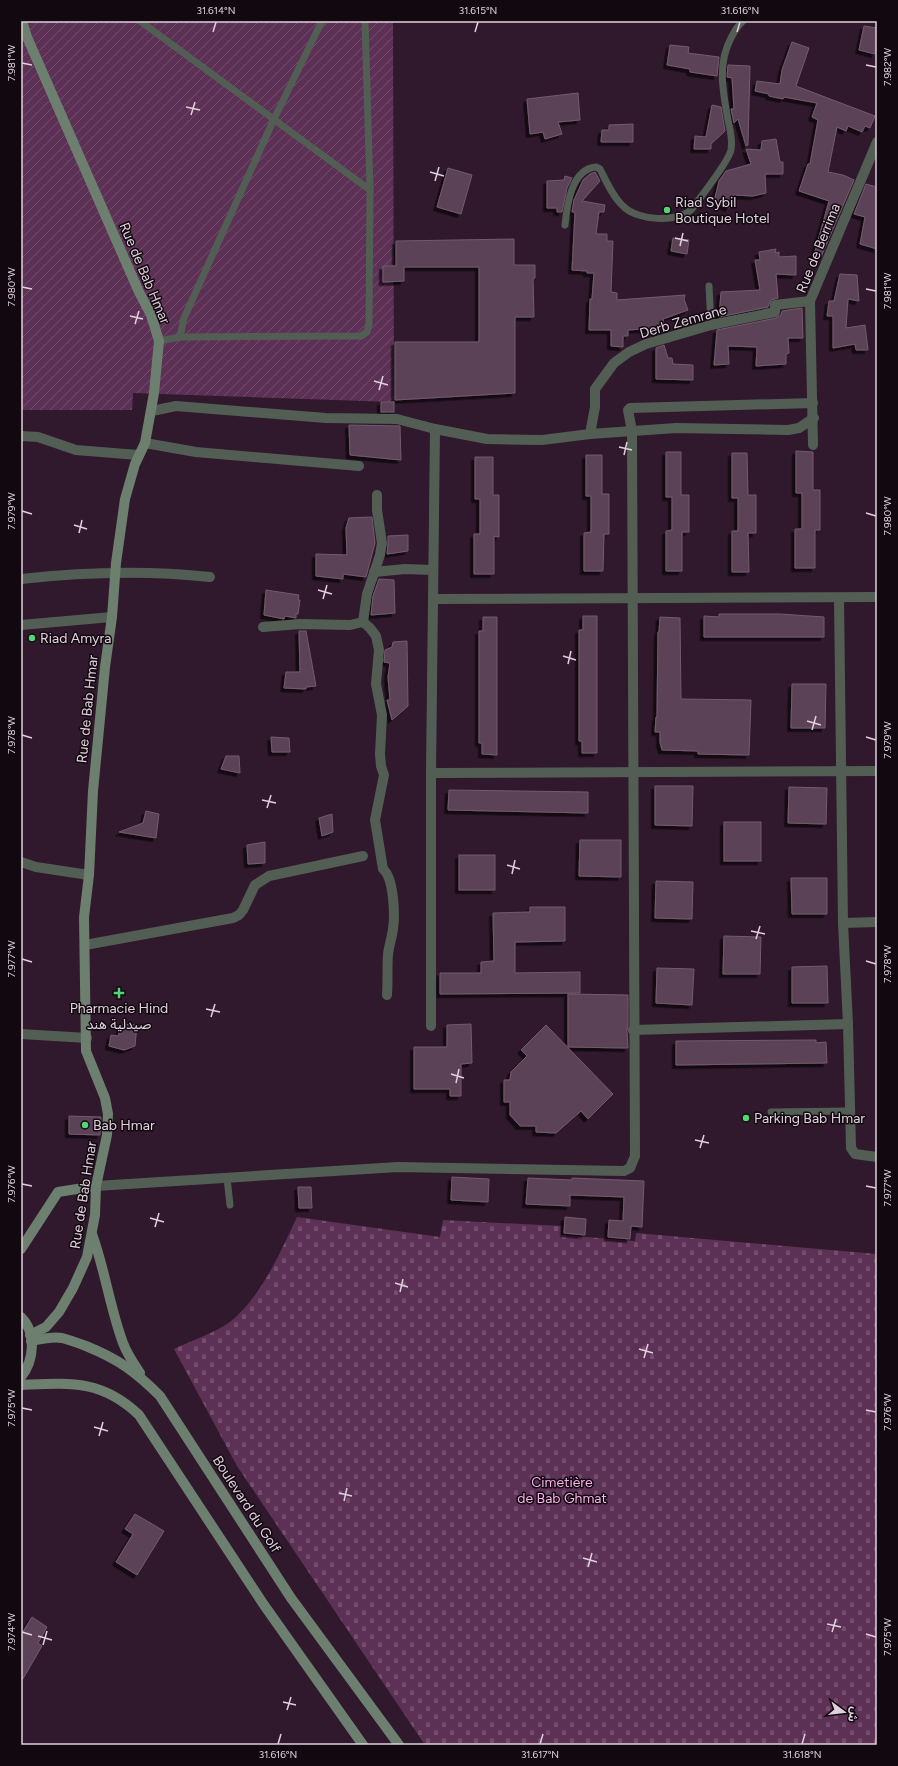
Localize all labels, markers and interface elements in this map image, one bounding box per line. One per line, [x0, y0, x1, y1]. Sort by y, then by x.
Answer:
text: 31.614°N [196, 4, 236, 17]
text: 31.615°N [459, 4, 497, 17]
text: 31.616°N [721, 4, 759, 17]
text: 7.981°W [5, 44, 18, 81]
text: 7.982°W [881, 48, 894, 86]
place label: Riad Sybil Boutique Hotel [675, 194, 770, 227]
street label: Rue de Berrima [793, 201, 844, 295]
marker: Riad Sybil Boutique Hotel [662, 205, 672, 215]
street label: Rue de Bab Hmar [115, 220, 174, 327]
text: 7.980°W [5, 267, 18, 306]
text: 7.981°W [881, 272, 894, 309]
street label: Derb Zemrane [638, 301, 729, 342]
text: 7.979°W [5, 492, 18, 530]
text: 7.980°W [881, 496, 894, 535]
place label: Riad Amyra [40, 630, 111, 647]
marker: Riad Amyra [27, 633, 37, 643]
street label: Rue de Bab Hmar [73, 654, 102, 764]
text: 7.978°W [5, 716, 18, 754]
text: 7.979°W [881, 721, 894, 759]
text: 7.977°W [5, 940, 18, 978]
text: 7.978°W [881, 945, 894, 983]
marker: Pharmacie Hind صيدلية هند [114, 988, 124, 998]
place label: Pharmacie Hind صيدلية هند [70, 1000, 168, 1033]
place label: Parking Bab Hmar [754, 1110, 865, 1127]
marker: Parking Bab Hmar [741, 1113, 751, 1123]
place label: Bab Hmar [93, 1117, 155, 1134]
marker: Bab Hmar [80, 1120, 90, 1130]
street label: Rue de Bab Hmar [67, 1140, 100, 1250]
text: 7.976°W [5, 1165, 18, 1203]
text: 7.977°W [881, 1169, 894, 1207]
text: 7.975°W [5, 1389, 18, 1427]
text: 7.976°W [881, 1393, 894, 1431]
street label: Boulevard du Golf [209, 1453, 285, 1557]
park label: Cimetière de Bab Ghmat [517, 1474, 607, 1507]
text: 7.974°W [5, 1613, 18, 1651]
text: 7.975°W [881, 1618, 894, 1656]
north arrow [824, 1692, 864, 1732]
text: ش [845, 1705, 861, 1723]
text: 31.616°N [259, 1748, 297, 1761]
text: 31.617°N [521, 1748, 559, 1761]
text: 31.618°N [782, 1748, 822, 1761]

